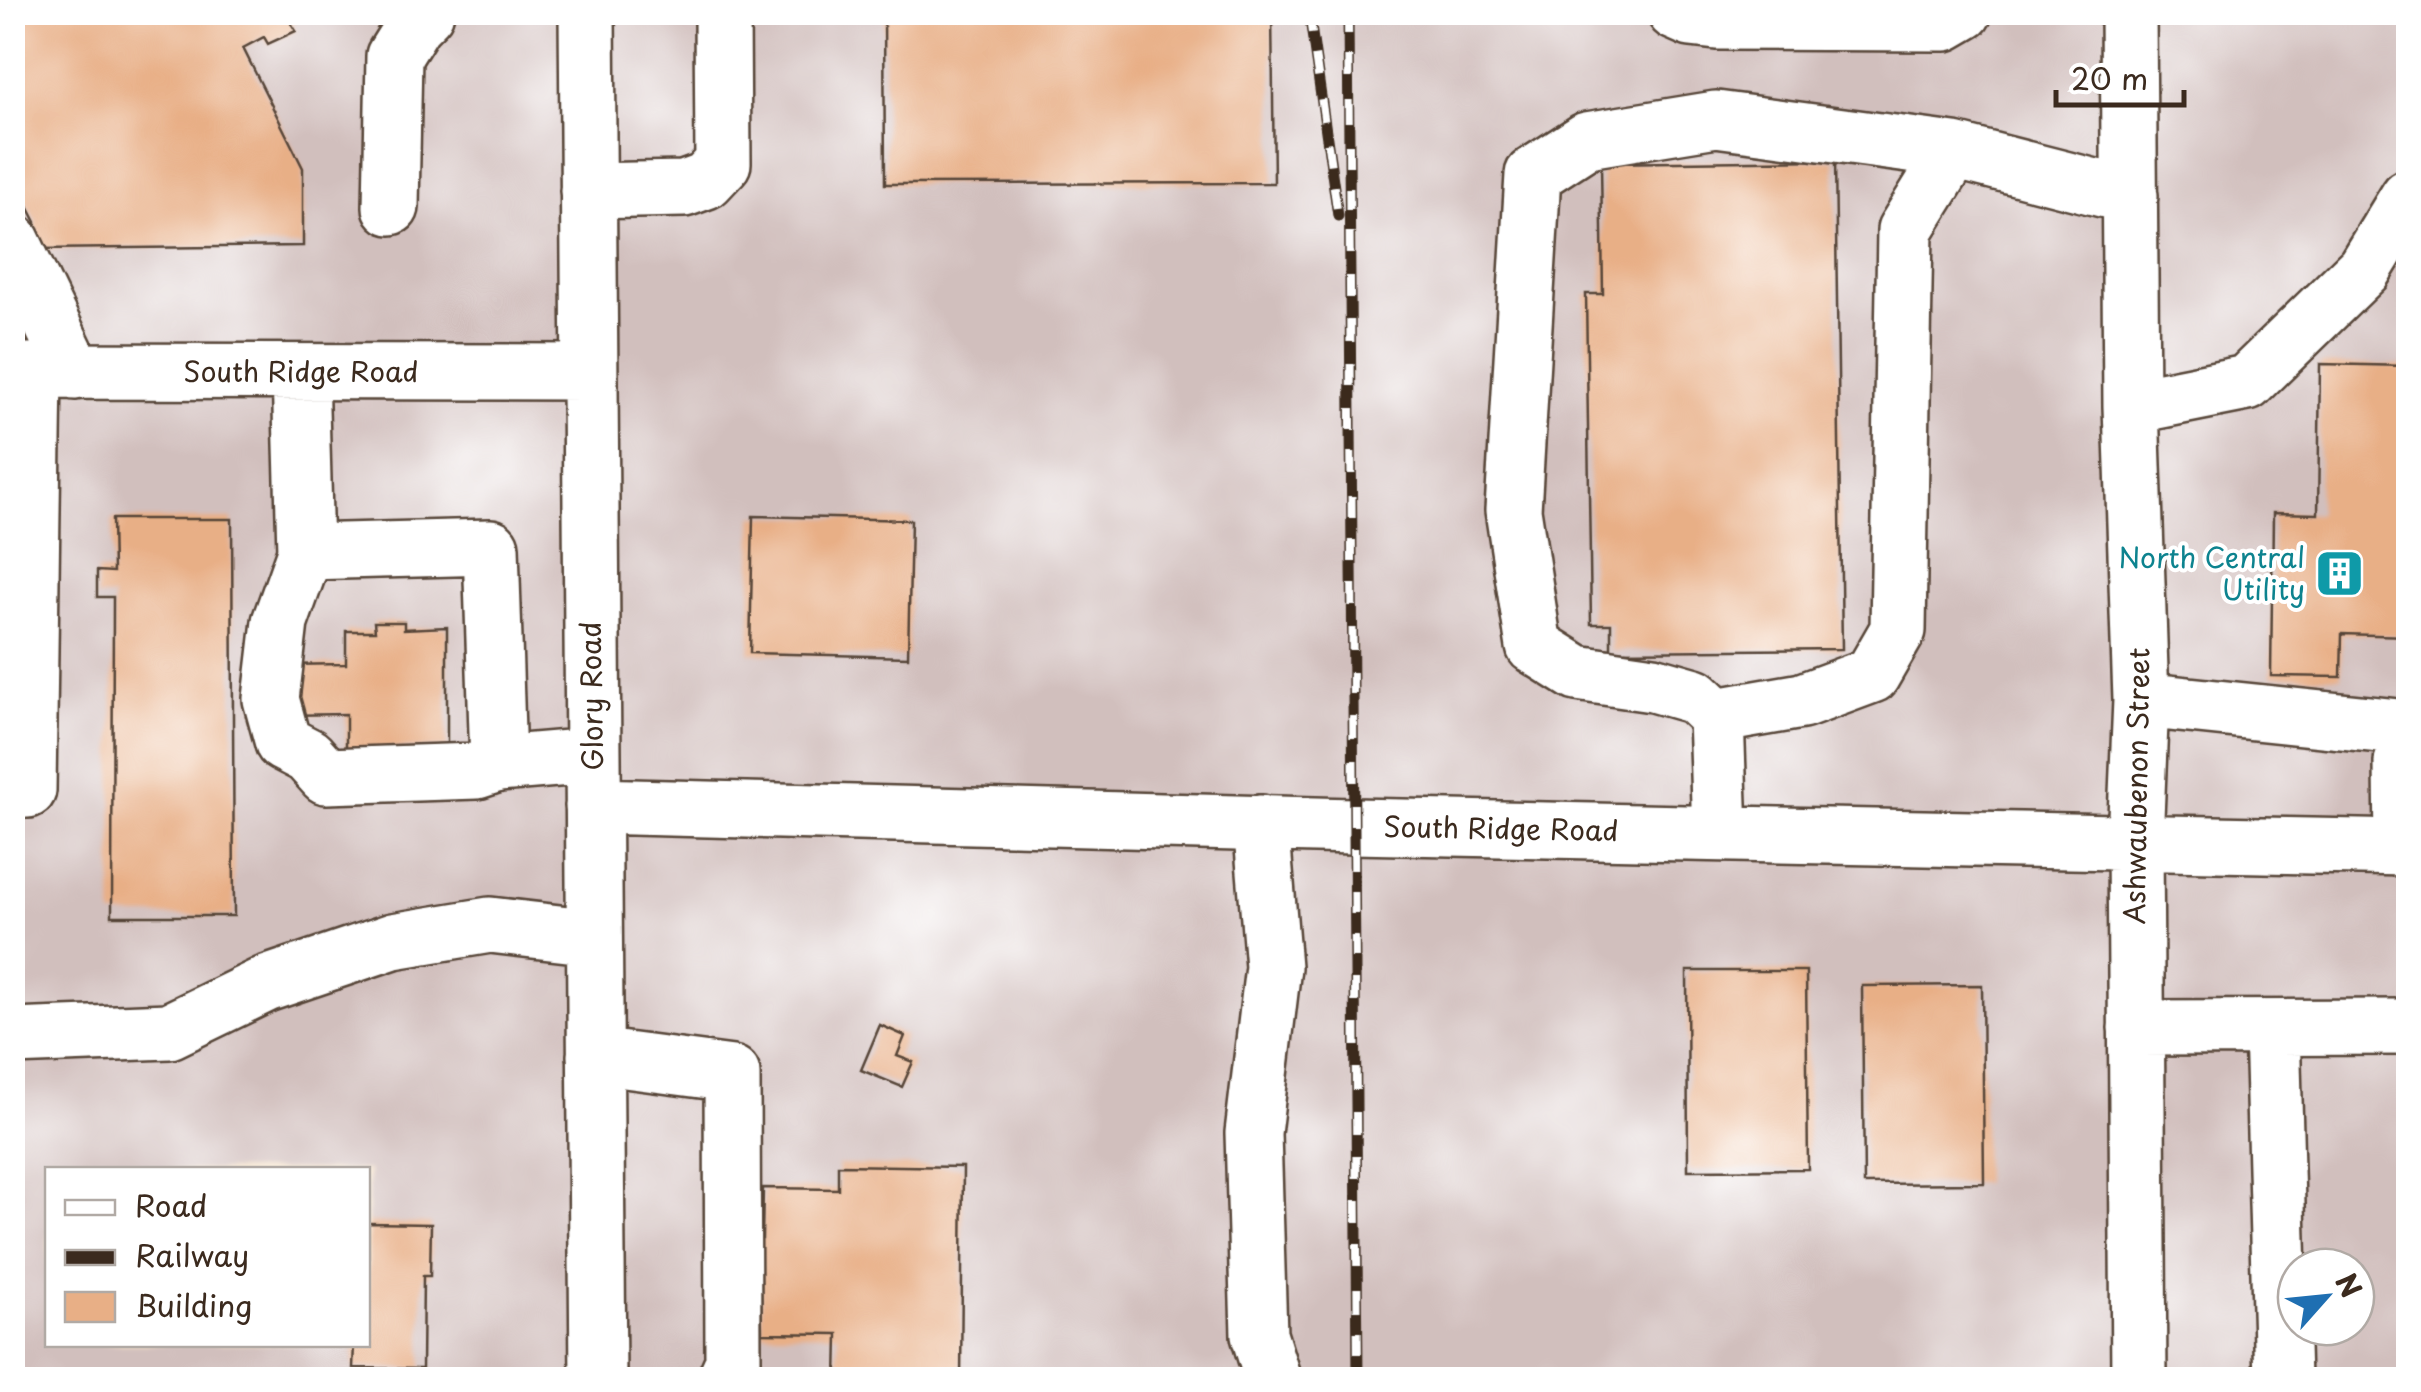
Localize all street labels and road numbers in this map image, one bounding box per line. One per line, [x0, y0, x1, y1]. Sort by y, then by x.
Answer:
street label: South Ridge Road [183, 349, 419, 392]
street label: Glory Road [568, 621, 613, 771]
street label: Ashwaubenon Street [2112, 647, 2159, 925]
street label: South Ridge Road [1383, 804, 1619, 851]

